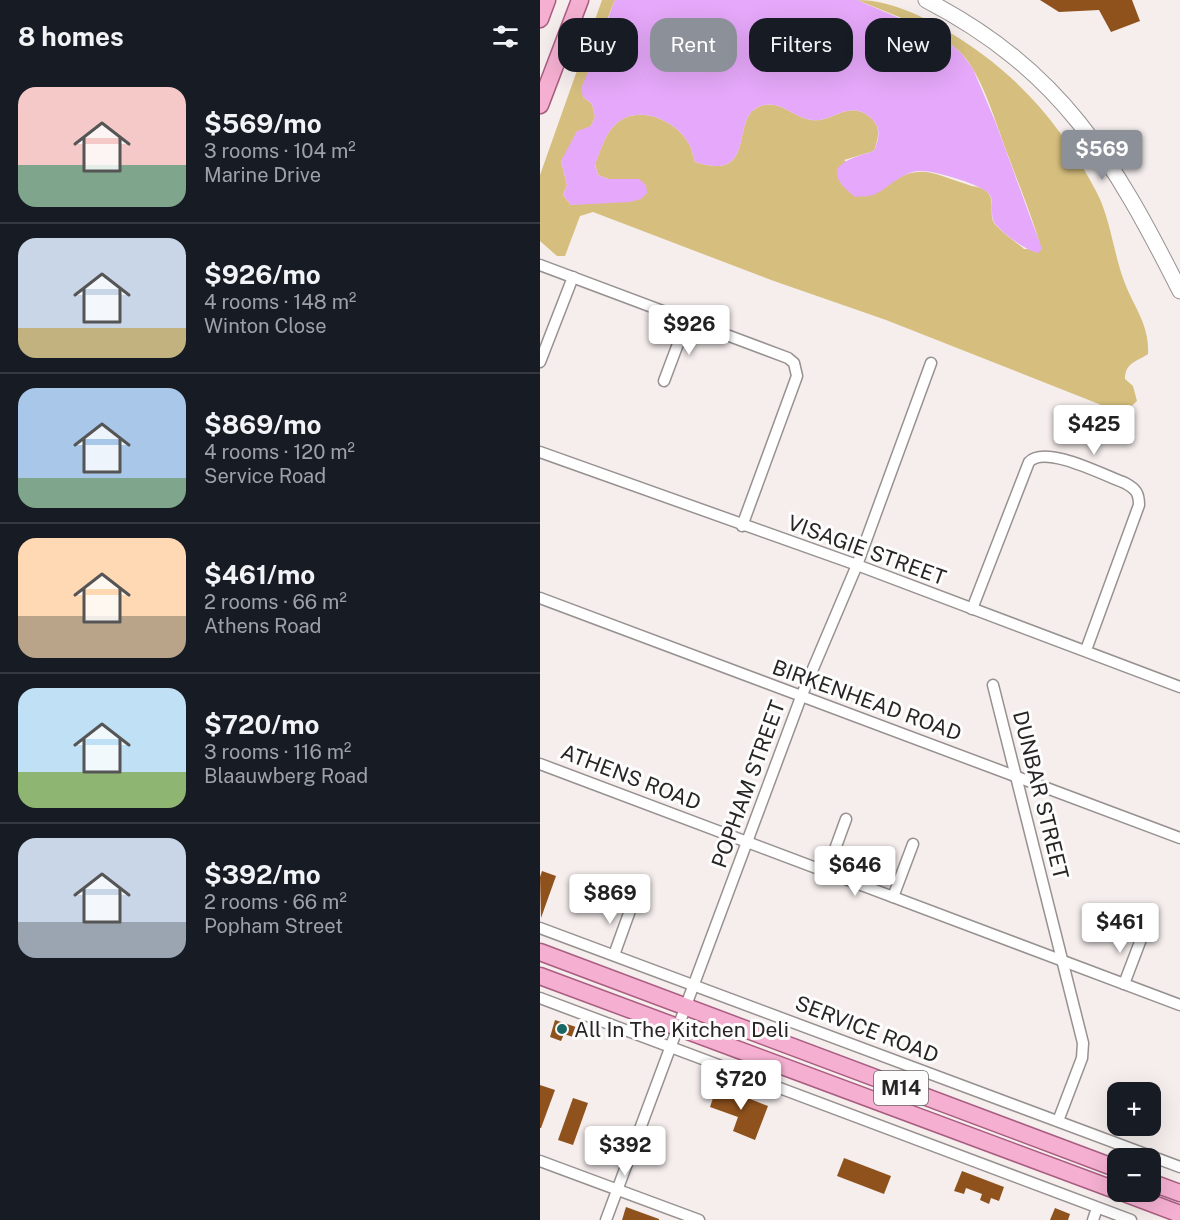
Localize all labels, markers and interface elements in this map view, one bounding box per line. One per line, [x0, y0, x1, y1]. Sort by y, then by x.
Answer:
chip: Buy [558, 18, 638, 72]
chip: Rent [650, 18, 737, 72]
chip: Filters [749, 18, 853, 72]
chip: New [865, 18, 951, 72]
icon: filters [489, 20, 522, 53]
text: 8 homes [18, 21, 124, 52]
text: $569/mo [204, 108, 322, 139]
icon: home [66, 111, 138, 183]
pin: $569 [1066, 130, 1138, 181]
text: $569 [1075, 137, 1129, 161]
text: 3 rooms · 104 m² [204, 139, 356, 163]
text: Marine Drive [204, 163, 321, 187]
text: $926/mo [204, 259, 321, 290]
icon: home [66, 262, 138, 334]
text: 4 rooms · 148 m² [204, 290, 356, 314]
pin: $926 [653, 305, 725, 356]
text: $926 [663, 312, 715, 336]
text: Winton Close [204, 314, 327, 338]
pin: $425 [1058, 405, 1130, 456]
text: $869/mo [204, 409, 321, 440]
icon: home [66, 412, 138, 484]
text: $425 [1068, 412, 1120, 436]
text: 4 rooms · 120 m² [204, 440, 355, 464]
text: Service Road [204, 464, 326, 488]
street label: VISAGIE STREET [784, 510, 950, 590]
text: $461/mo [204, 559, 315, 590]
icon: home [66, 562, 138, 634]
text: 2 rooms · 66 m² [204, 590, 347, 614]
text: Athens Road [204, 614, 321, 638]
street label: BIRKENHEAD ROAD [769, 654, 965, 746]
street label: POPHAM STREET [706, 697, 790, 871]
street label: DUNBAR STREET [1008, 708, 1074, 882]
text: $720/mo [204, 709, 319, 740]
icon: home [66, 712, 138, 784]
street label: ATHENS ROAD [557, 739, 705, 815]
text: 3 rooms · 116 m² [204, 740, 351, 764]
text: Blaauwberg Road [204, 764, 368, 788]
pin: $646 [819, 846, 891, 897]
text: $646 [828, 853, 882, 877]
text: $392/mo [204, 859, 321, 890]
icon: home [66, 862, 138, 934]
pin: $869 [574, 874, 646, 925]
text: $869 [583, 881, 637, 905]
text: 2 rooms · 66 m² [204, 890, 347, 914]
pin: $461 [1084, 903, 1156, 954]
text: $461 [1096, 910, 1144, 934]
text: Popham Street [204, 914, 343, 938]
street label: SERVICE ROAD [792, 990, 942, 1068]
place label: All In The Kitchen Deli [574, 1017, 789, 1042]
marker: All In The Kitchen Deli [555, 1022, 569, 1036]
pin: $720 [705, 1060, 777, 1111]
text: $720 [715, 1067, 767, 1091]
road number: M14 [874, 1071, 928, 1105]
map controls [1107, 1082, 1161, 1202]
button: + [1107, 1082, 1161, 1136]
pin: $392 [589, 1126, 661, 1177]
text: $392 [599, 1133, 651, 1157]
button: − [1107, 1148, 1161, 1202]

